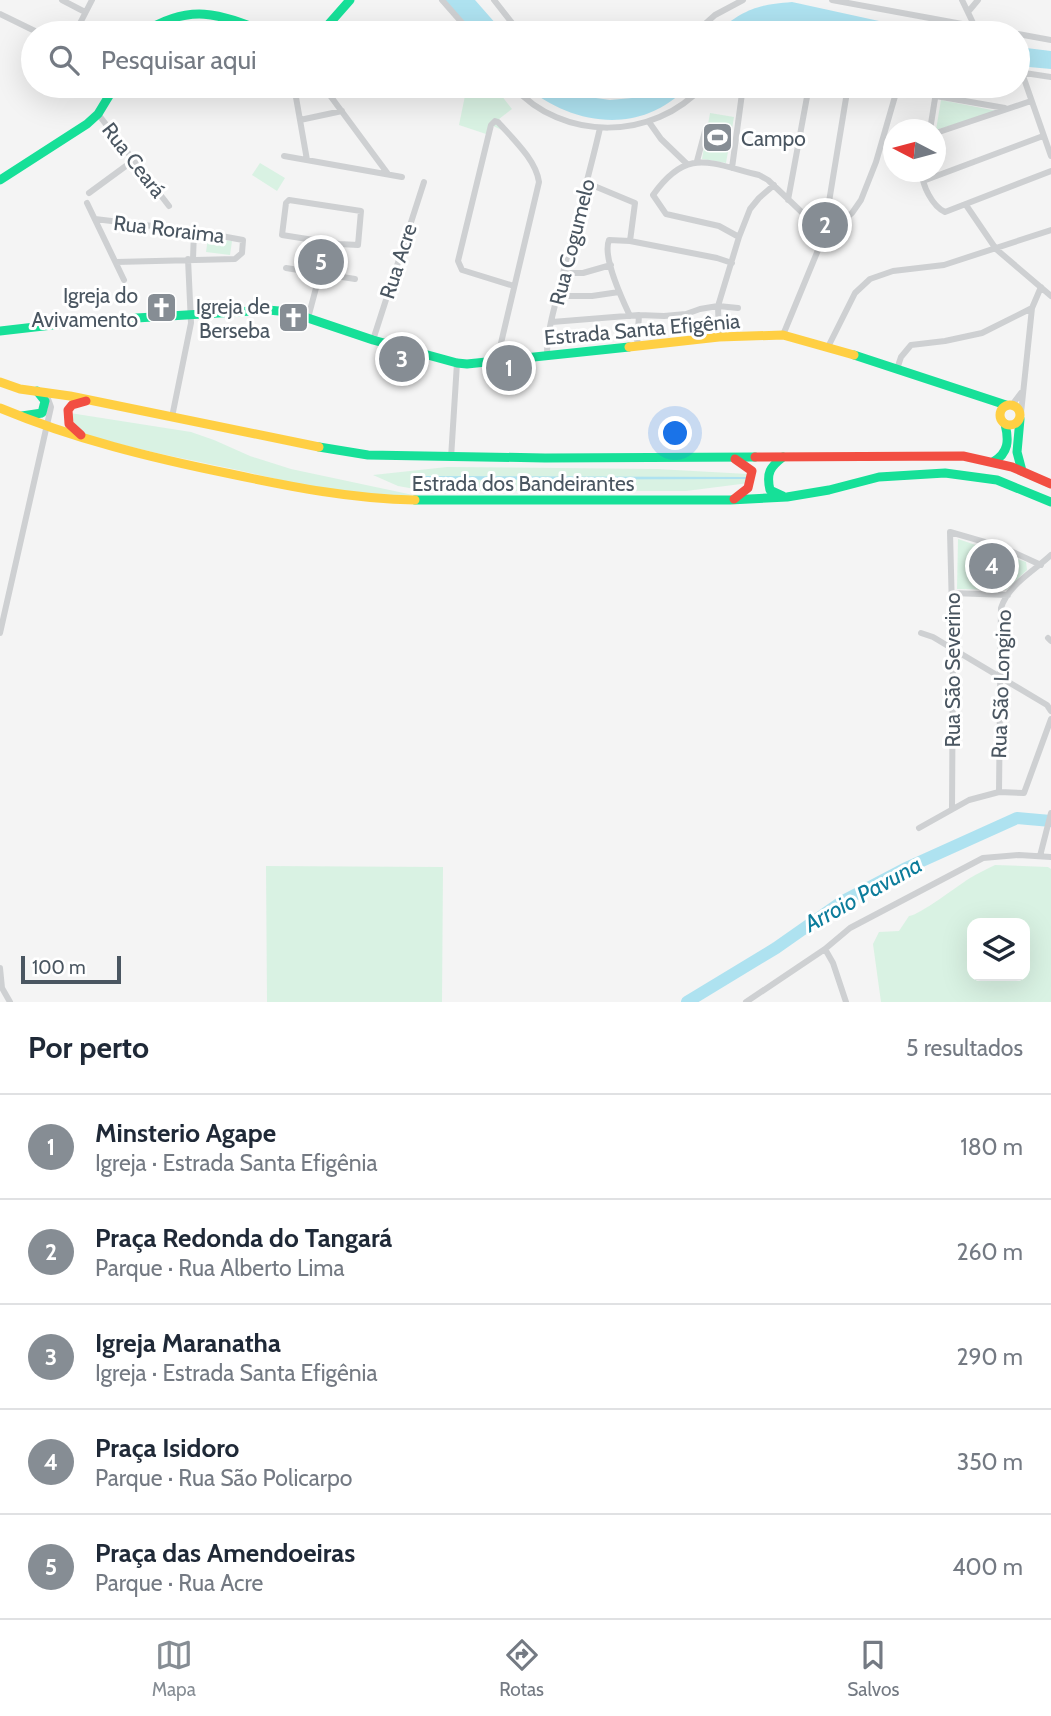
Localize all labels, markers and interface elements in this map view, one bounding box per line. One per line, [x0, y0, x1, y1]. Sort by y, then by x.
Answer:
search box [21, 21, 1030, 98]
icon: search [45, 41, 83, 79]
text: Pesquisar aqui [101, 44, 257, 76]
street label: Rua Ceará [97, 118, 171, 202]
north arrow [883, 119, 946, 182]
sports icon: Campo [701, 121, 735, 155]
place label: Campo [741, 126, 806, 151]
street label: Rua Cogumelo [544, 176, 600, 308]
pin: 2 [802, 199, 848, 251]
street label: Rua Roraima [112, 210, 226, 248]
street label: Rua Acre [374, 220, 422, 302]
pin: 5 [298, 236, 344, 288]
place label: Igreja do Avivamento [31, 283, 138, 332]
church icon: Igreja do Avivamento [144, 290, 178, 324]
place label: Igreja de Berseba [196, 294, 270, 343]
church icon: Igreja de Berseba [276, 301, 310, 335]
street label: Estrada Santa Efigênia [543, 308, 741, 350]
pin: 3 [379, 333, 425, 385]
pin: 1 [486, 342, 532, 394]
your location [658, 416, 692, 450]
street label: Estrada dos Bandeirantes [412, 471, 635, 496]
pin: 4 [969, 540, 1015, 592]
street label: Rua São Severino [940, 592, 965, 748]
street label: Rua São Longino [986, 609, 1016, 759]
water label: Arroio Pavuna [798, 850, 927, 938]
map controls [967, 918, 1030, 981]
button: layers [967, 918, 1030, 981]
scale bar [21, 953, 121, 985]
text: 100 m [32, 956, 86, 979]
text: Por perto [28, 1029, 149, 1066]
text: 5 resultados [906, 1034, 1023, 1062]
text: Minsterio Agape [95, 1117, 276, 1149]
text: 1 [47, 1133, 55, 1161]
text: 180 m [960, 1133, 1023, 1161]
text: Igreja · Estrada Santa Efigênia [95, 1149, 378, 1177]
text: Praça Redonda do Tangará [95, 1222, 392, 1254]
text: 2 [45, 1238, 57, 1266]
text: 260 m [956, 1238, 1023, 1266]
text: Parque · Rua Alberto Lima [95, 1254, 345, 1282]
text: Igreja Maranatha [95, 1327, 281, 1359]
text: 3 [45, 1343, 57, 1371]
text: 290 m [956, 1343, 1023, 1371]
text: Igreja · Estrada Santa Efigênia [95, 1359, 378, 1387]
text: Praça Isidoro [95, 1432, 239, 1464]
text: 4 [44, 1448, 58, 1476]
text: 350 m [957, 1448, 1023, 1476]
text: Parque · Rua São Policarpo [95, 1464, 352, 1492]
text: Praça das Amendoeiras [95, 1537, 355, 1569]
text: 5 [45, 1553, 57, 1581]
text: 400 m [952, 1553, 1023, 1581]
text: Parque · Rua Acre [95, 1569, 263, 1597]
tab: Mapa [152, 1636, 196, 1701]
tab: Rotas [499, 1636, 544, 1701]
tab: Salvos [847, 1636, 899, 1701]

